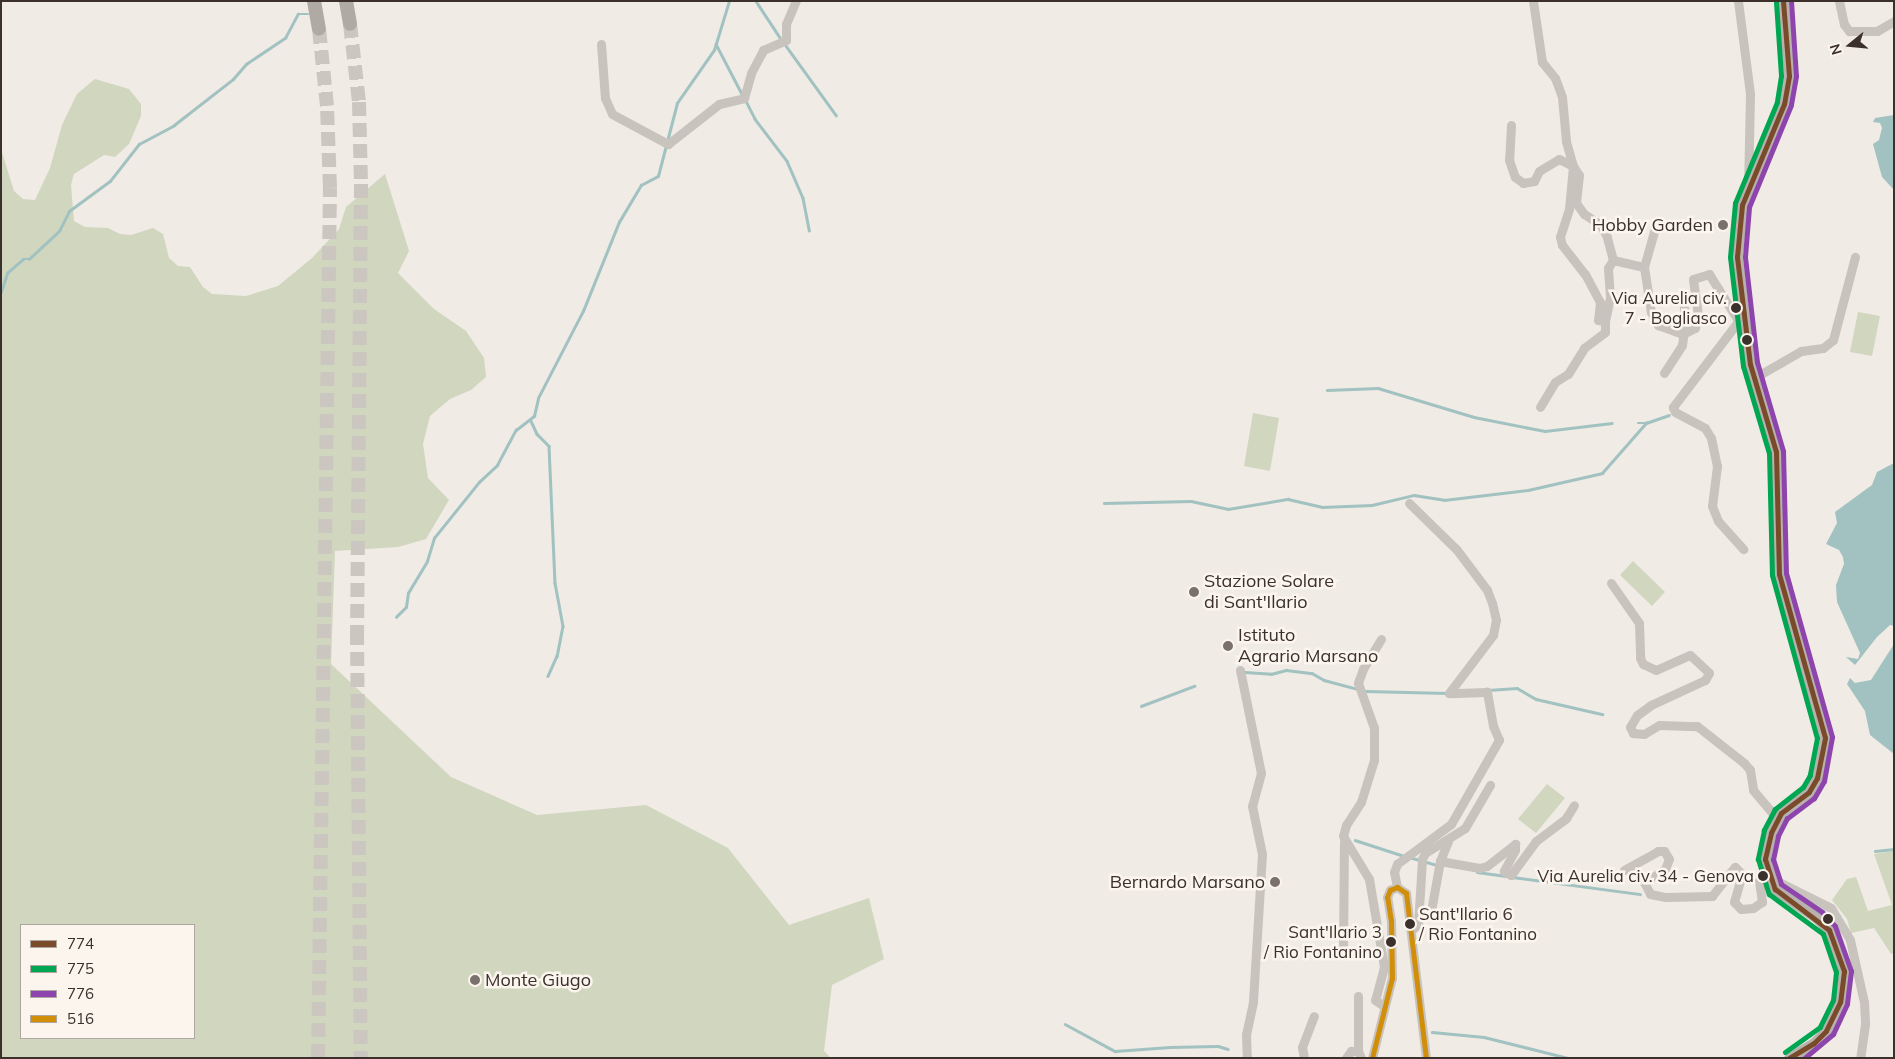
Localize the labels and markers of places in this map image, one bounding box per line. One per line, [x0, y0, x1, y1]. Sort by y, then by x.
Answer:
place label: Hobby Garden [1592, 214, 1713, 236]
marker: Hobby Garden [1717, 219, 1729, 231]
place label: Via Aurelia civ. 7 - Bogliasco [1612, 288, 1727, 328]
marker: Via Aurelia civ. 7 - Bogliasco [1731, 303, 1741, 313]
unlabelled marker [1742, 335, 1752, 345]
place label: Stazione Solare di Sant'Ilario [1204, 571, 1334, 614]
marker: Stazione Solare di Sant'Ilario [1188, 586, 1200, 598]
place label: Istituto Agrario Marsano [1238, 625, 1378, 668]
marker: Istituto Agrario Marsano [1222, 640, 1234, 652]
place label: Via Aurelia civ. 34 - Genova [1537, 866, 1754, 886]
place label: Bernardo Marsano [1110, 871, 1265, 893]
marker: Via Aurelia civ. 34 - Genova [1758, 871, 1768, 881]
marker: Bernardo Marsano [1269, 876, 1281, 888]
place label: Sant'Ilario 6 / Rio Fontanino [1419, 904, 1537, 944]
unlabelled marker [1823, 914, 1833, 924]
marker: Sant'Ilario 6 / Rio Fontanino [1405, 919, 1415, 929]
place label: Sant'Ilario 3 / Rio Fontanino [1264, 922, 1382, 962]
marker: Sant'Ilario 3 / Rio Fontanino [1386, 937, 1396, 947]
place label: Monte Giugo [485, 969, 591, 991]
marker: Monte Giugo [469, 974, 481, 986]

